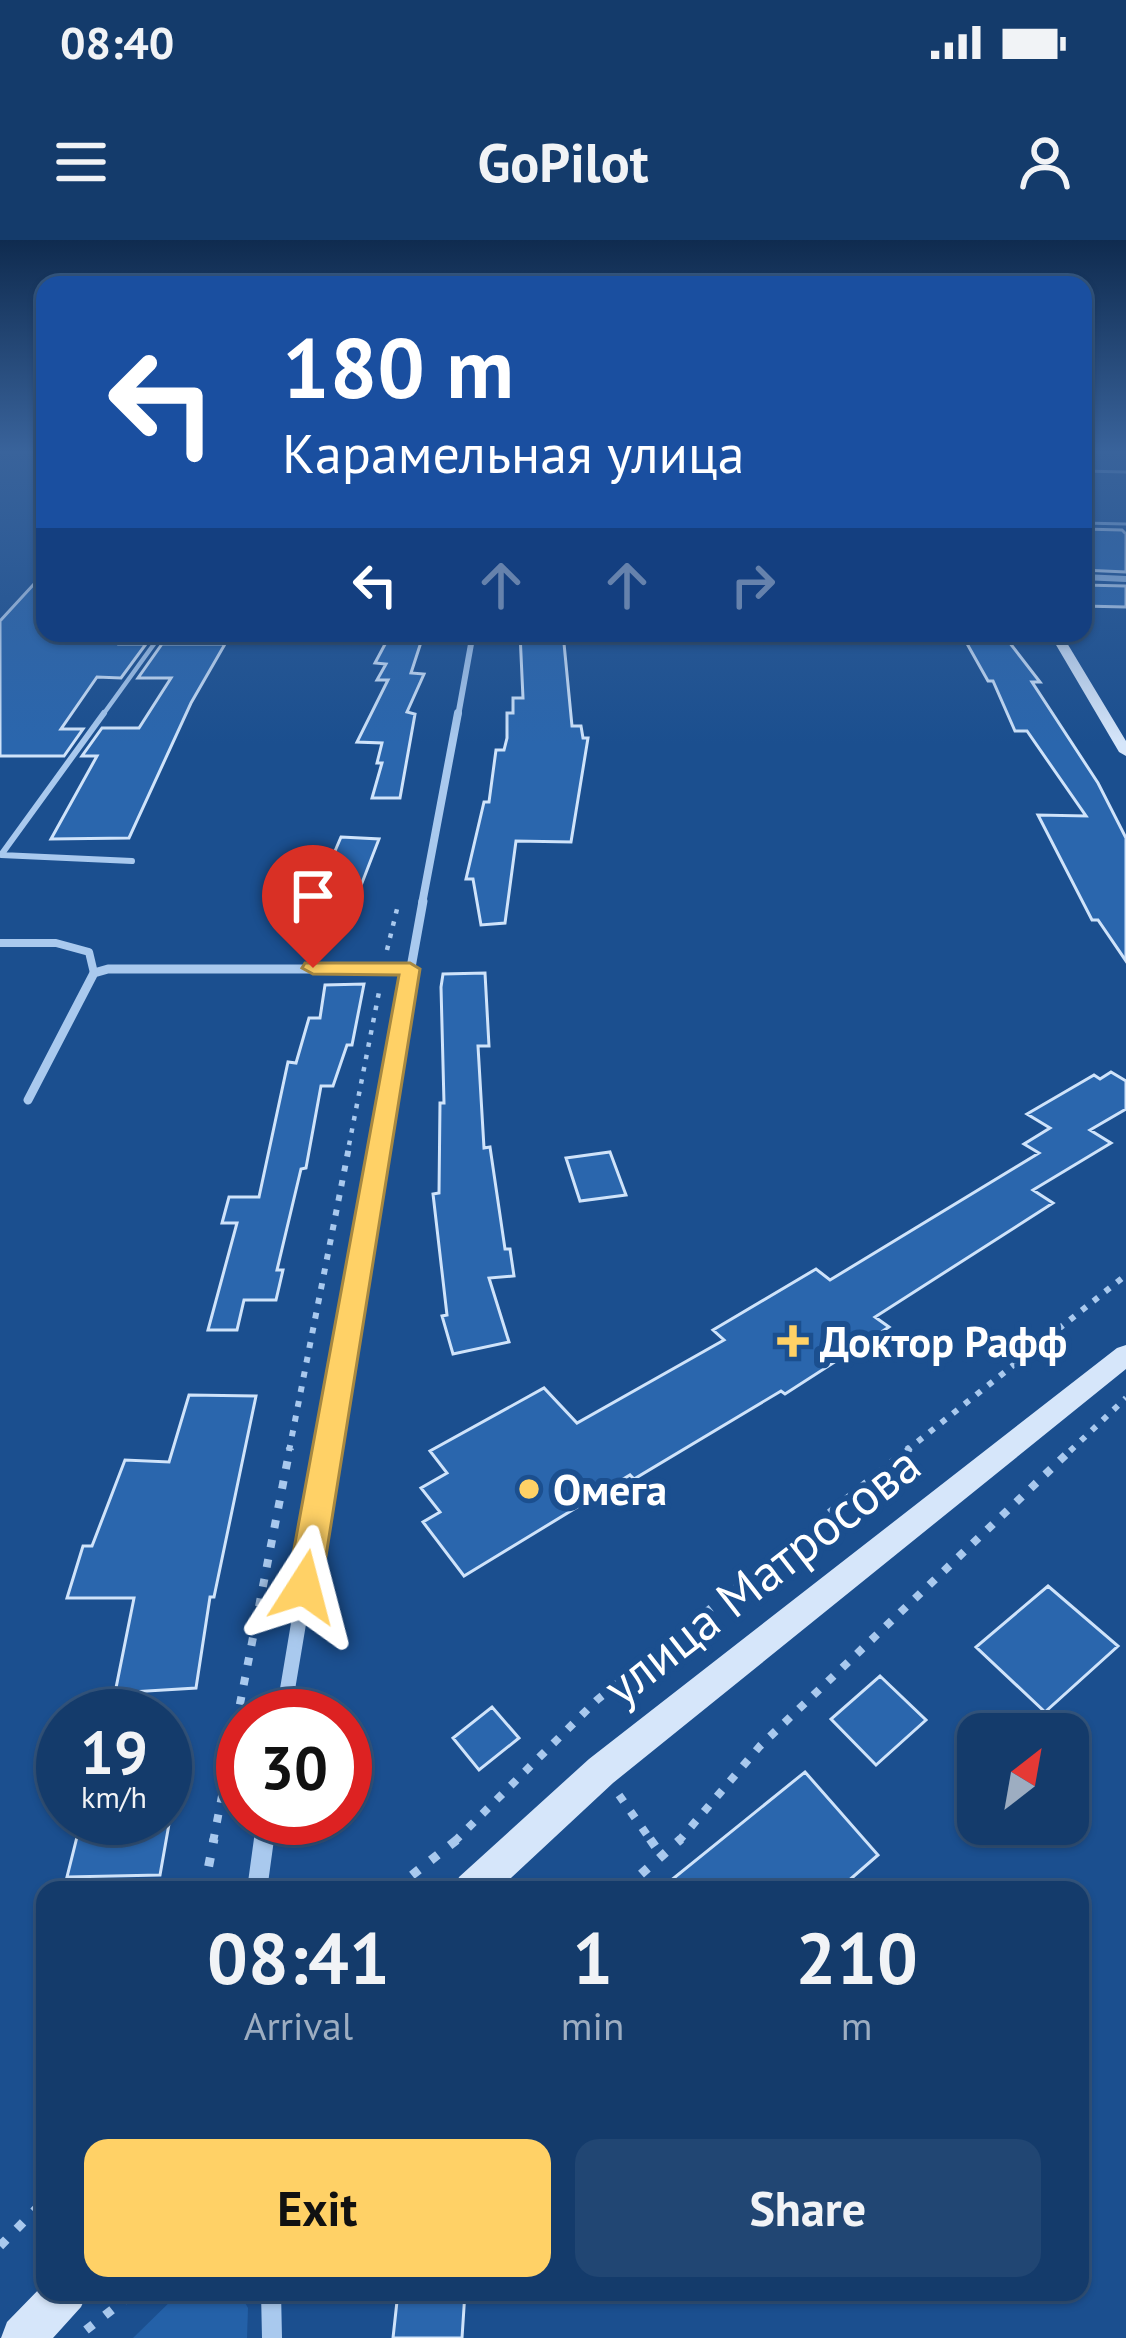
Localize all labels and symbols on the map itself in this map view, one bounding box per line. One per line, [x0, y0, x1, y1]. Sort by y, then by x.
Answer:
pin [262, 845, 364, 968]
place label: Доктор Рафф [820, 1314, 1067, 1369]
marker: Доктор Рафф [777, 1325, 809, 1357]
street label: улица Матросова [589, 1431, 933, 1719]
place label: Омега [553, 1462, 667, 1517]
marker: Омега [516, 1476, 542, 1502]
position arrow [241, 1524, 367, 1650]
speed limit sign: 30 [216, 1689, 372, 1845]
north arrow [957, 1713, 1089, 1845]

